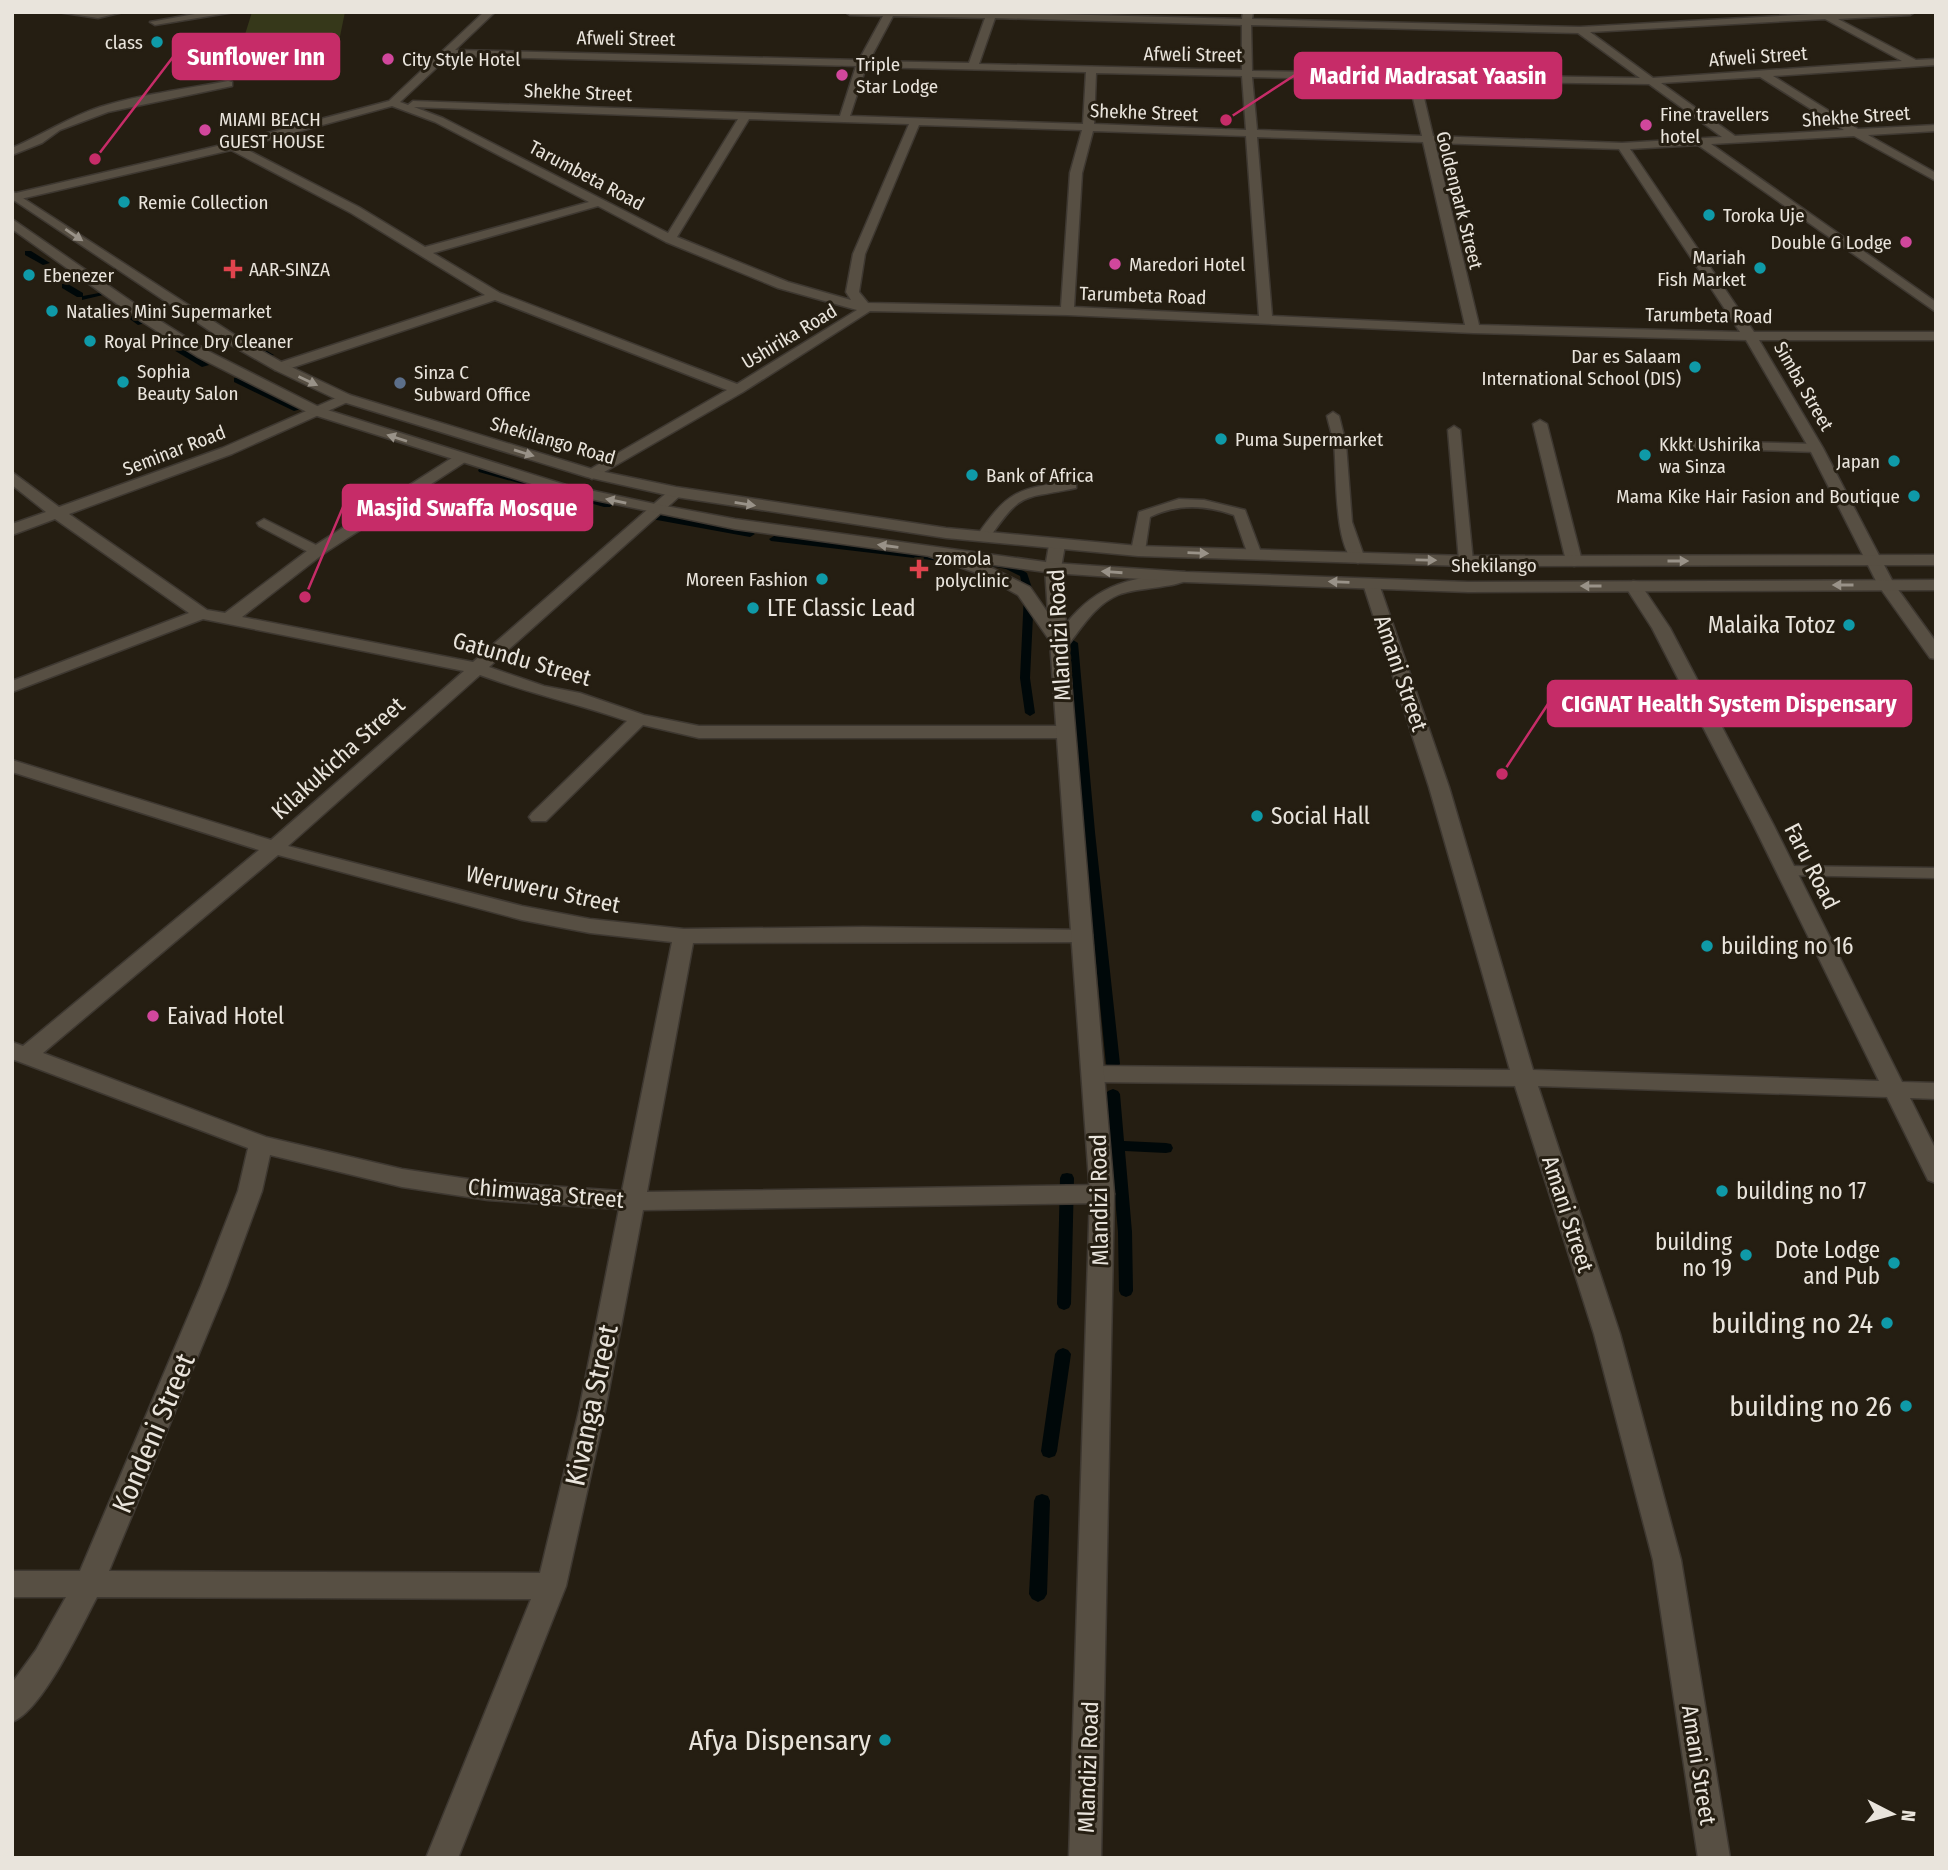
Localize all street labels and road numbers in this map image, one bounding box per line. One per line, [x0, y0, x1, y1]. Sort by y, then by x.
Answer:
street label: Afweli Street [576, 26, 676, 51]
street label: Afweli Street [1143, 42, 1243, 67]
street label: Afweli Street [1708, 42, 1809, 71]
street label: Shekhe Street [523, 79, 633, 106]
street label: Shekhe Street [1089, 99, 1199, 126]
street label: Shekhe Street [1801, 101, 1912, 132]
street label: Goldenpark Street [1431, 129, 1488, 272]
street label: Tarumbeta Road [525, 135, 648, 215]
street label: Tarumbeta Road [1079, 282, 1207, 309]
street label: Ushirika Road [737, 299, 841, 374]
street label: Tarumbeta Road [1645, 303, 1773, 328]
street label: Simba Street [1769, 338, 1839, 436]
street label: Shekilango Road [488, 412, 618, 469]
street label: Seminar Road [120, 420, 229, 481]
street label: Shekilango [1451, 554, 1537, 577]
street label: Mlandizi Road [1042, 568, 1076, 702]
street label: Amani Street [1368, 611, 1434, 735]
street label: Gatundu Street [450, 626, 595, 692]
street label: Kilakukicha Street [266, 691, 411, 825]
street label: Faru Road [1778, 818, 1846, 914]
street label: Weruweru Street [463, 859, 623, 919]
street label: Mlandizi Road [1084, 1134, 1114, 1266]
street label: Amani Street [1536, 1152, 1600, 1276]
street label: Chimwaga Street [467, 1172, 626, 1214]
street label: Kivanga Street [558, 1321, 625, 1489]
street label: Kondeni Street [105, 1348, 202, 1518]
street label: Mlandizi Road [1072, 1701, 1104, 1833]
street label: Amani Street [1676, 1703, 1722, 1827]

